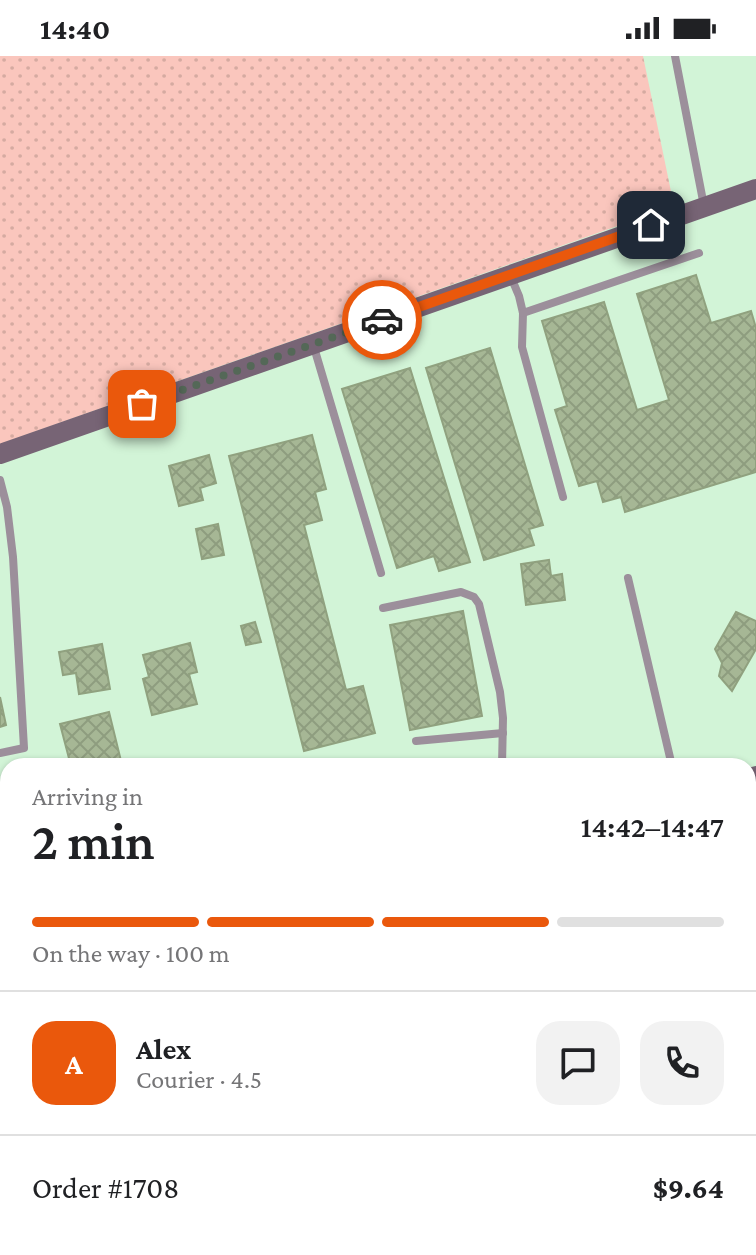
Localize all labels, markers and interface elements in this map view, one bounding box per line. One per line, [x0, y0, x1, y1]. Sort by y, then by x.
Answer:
text: 14:40 [40, 12, 110, 45]
pin [617, 191, 685, 259]
icon: home [629, 203, 673, 247]
courier [342, 280, 422, 360]
icon: car [360, 298, 404, 342]
pin [108, 370, 176, 438]
icon: bag [120, 382, 164, 426]
text: Arriving in [32, 782, 143, 811]
text: 14:42–14:47 [581, 810, 724, 843]
text: 2 min [32, 812, 155, 870]
text: On the way · 100 m [32, 939, 230, 968]
button: chat [536, 1021, 620, 1105]
button: phone [640, 1021, 724, 1105]
text: Alex [136, 1032, 191, 1065]
text: A [65, 1047, 83, 1080]
text: Courier · 4.5 [136, 1065, 262, 1094]
text: Order #1708 [32, 1171, 179, 1204]
text: $9.64 [653, 1171, 724, 1204]

